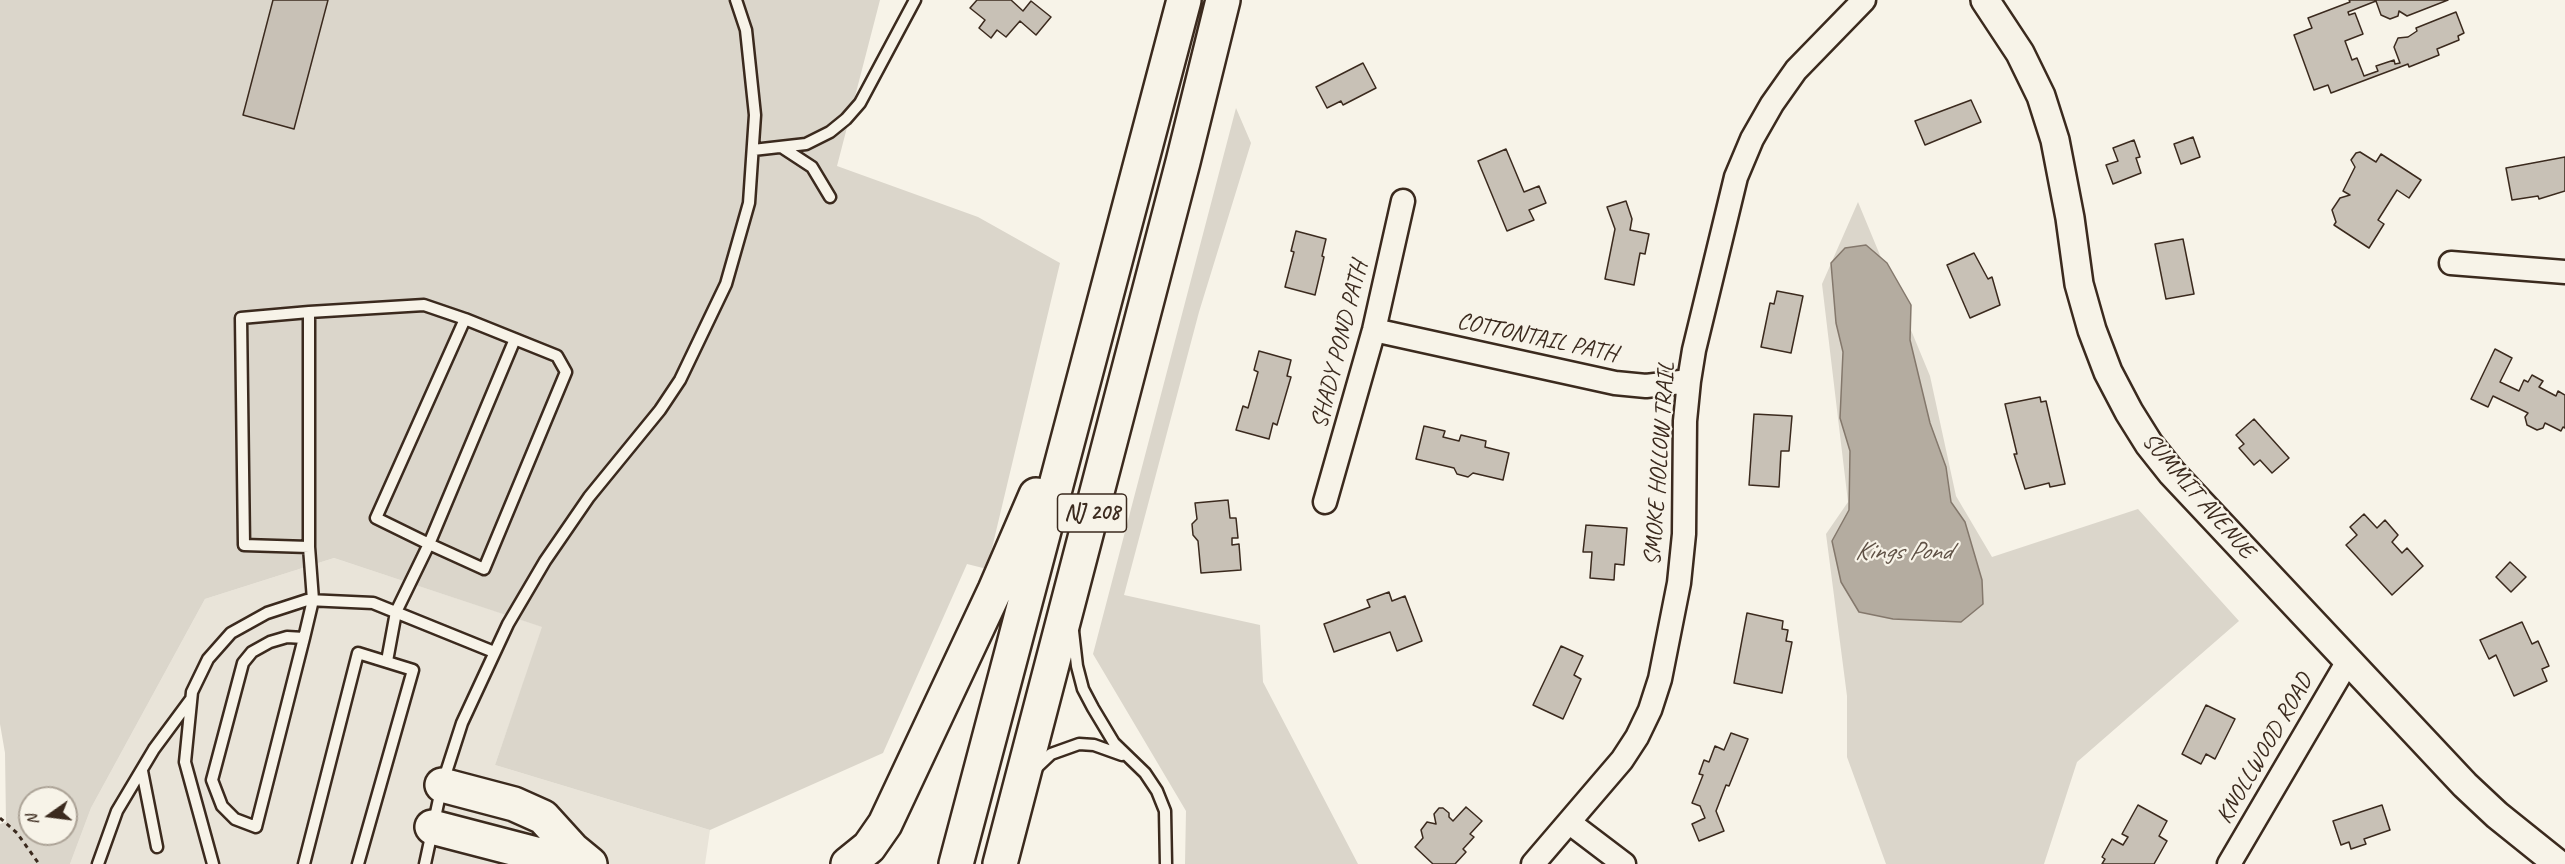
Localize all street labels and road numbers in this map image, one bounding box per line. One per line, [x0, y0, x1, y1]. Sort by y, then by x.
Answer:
street label: SHADY POND PATH [1305, 259, 1375, 431]
street label: COTTONTAIL PATH [1454, 307, 1620, 369]
street label: SMOKE HOLLOW TRAIL [1639, 361, 1681, 567]
street label: SUMMIT AVENUE [2135, 427, 2261, 565]
road number: NJ 208 [1058, 494, 1126, 532]
street label: KNOLLWOOD ROAD [2210, 669, 2320, 829]

